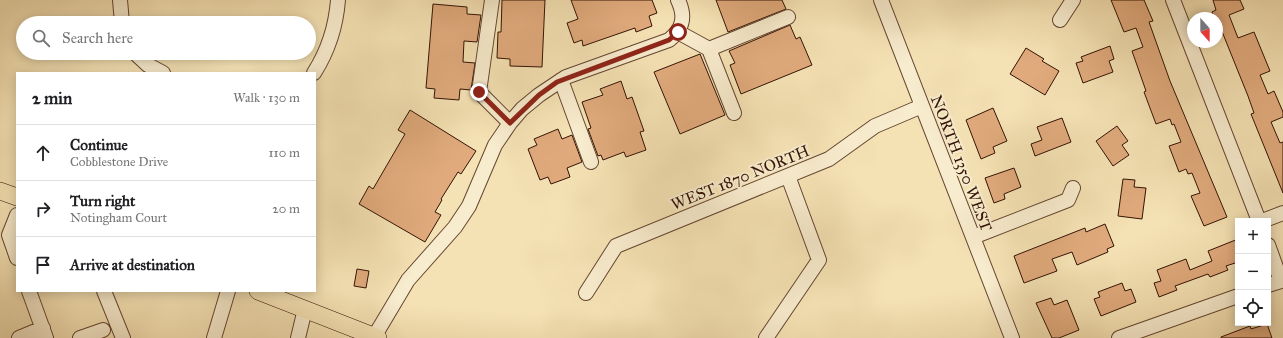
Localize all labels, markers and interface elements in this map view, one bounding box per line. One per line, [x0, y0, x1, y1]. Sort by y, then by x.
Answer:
north arrow [1187, 12, 1223, 48]
search box [16, 16, 316, 60]
route start [669, 23, 687, 41]
icon: search [30, 27, 52, 49]
text: Search here [62, 29, 133, 47]
route end [470, 83, 488, 101]
text: 2 min [32, 88, 72, 109]
text: Walk · 130 m [233, 90, 300, 106]
street label: NORTH 1350 WEST [927, 92, 996, 234]
text: Continue [70, 136, 128, 154]
street label: WEST 1870 NORTH [668, 141, 812, 214]
icon: ahead [32, 142, 54, 164]
text: 110 m [268, 145, 300, 161]
text: Cobblestone Drive [70, 154, 168, 170]
text: Turn right [70, 192, 135, 210]
icon: right [32, 198, 54, 220]
text: 20 m [272, 201, 300, 217]
text: Notingham Court [70, 210, 167, 226]
map controls [1235, 218, 1271, 326]
button: + [1235, 218, 1271, 254]
icon: arrive [32, 254, 54, 276]
button: − [1235, 254, 1271, 290]
text: Arrive at destination [70, 256, 195, 274]
button: locate [1235, 290, 1271, 326]

